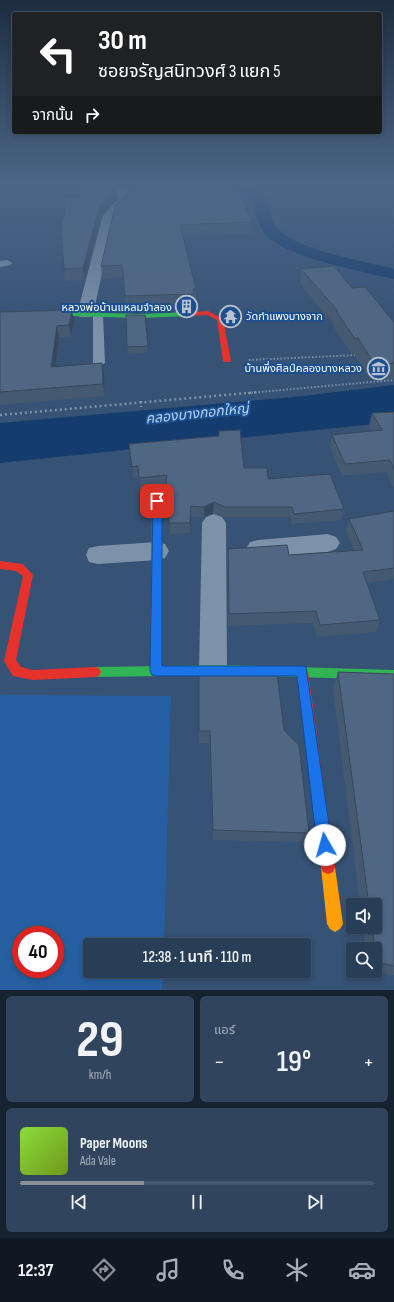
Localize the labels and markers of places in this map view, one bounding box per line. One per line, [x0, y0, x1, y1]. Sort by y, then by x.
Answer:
building icon: หลวงพ่อบ้านแหลมจำลอง [174, 294, 200, 320]
place label: หลวงพ่อบ้านแหลมจำลอง [62, 301, 172, 314]
temple icon: วัดกำแพงบางจาก [218, 303, 244, 329]
place label: วัดกำแพงบางจาก [246, 310, 323, 323]
museum icon: บ้านพึ่งศิลป์คลองบางหลวง [365, 355, 391, 381]
place label: บ้านพึ่งศิลป์คลองบางหลวง [244, 360, 362, 375]
pin [140, 484, 174, 518]

